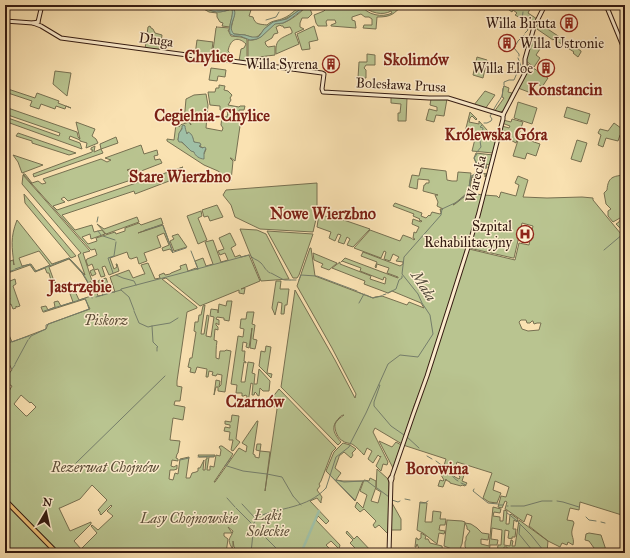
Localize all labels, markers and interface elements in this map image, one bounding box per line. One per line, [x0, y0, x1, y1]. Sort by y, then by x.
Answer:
building icon: Willa Biruta [559, 13, 579, 33]
place label: Willa Biruta [486, 15, 556, 32]
street label: Długa [138, 29, 174, 51]
building icon: Willa Ustronie [497, 33, 517, 53]
place label: Willa Ustronie [520, 35, 604, 52]
district label: Chylice [184, 47, 234, 67]
district label: Skolimów [383, 50, 449, 69]
building icon: Willa Syrena [321, 54, 341, 74]
place label: Willa Syrena [245, 56, 318, 73]
building icon: Willa Eloe [536, 58, 556, 78]
place label: Willa Eloe [473, 60, 533, 77]
street label: Bolesława Prusa [355, 74, 447, 96]
district label: Konstancin [528, 80, 603, 99]
district label: Cegielnia-Chylice [154, 106, 270, 126]
district label: Królewska Góra [445, 125, 549, 144]
street label: Warecka [462, 154, 490, 204]
district label: Stare Wierzbno [129, 167, 231, 186]
district label: Nowe Wierzbno [270, 204, 376, 223]
place label: Szpital Rehabilitacyjny [424, 218, 512, 251]
hospital icon: Szpital Rehabilitacyjny [515, 224, 535, 244]
water label: Mała [406, 266, 441, 305]
district label: Jastrzębie [46, 277, 112, 297]
park label: Piskorz [84, 312, 128, 329]
district label: Czarnów [226, 392, 285, 411]
park label: Rezerwat Chojnów [50, 459, 160, 476]
district label: Borowina [405, 459, 470, 478]
north arrow [26, 492, 66, 532]
text: N [42, 495, 54, 510]
park label: Łąki Soleckie [246, 507, 290, 540]
park label: Lasy Chojnowskie [139, 510, 239, 527]

